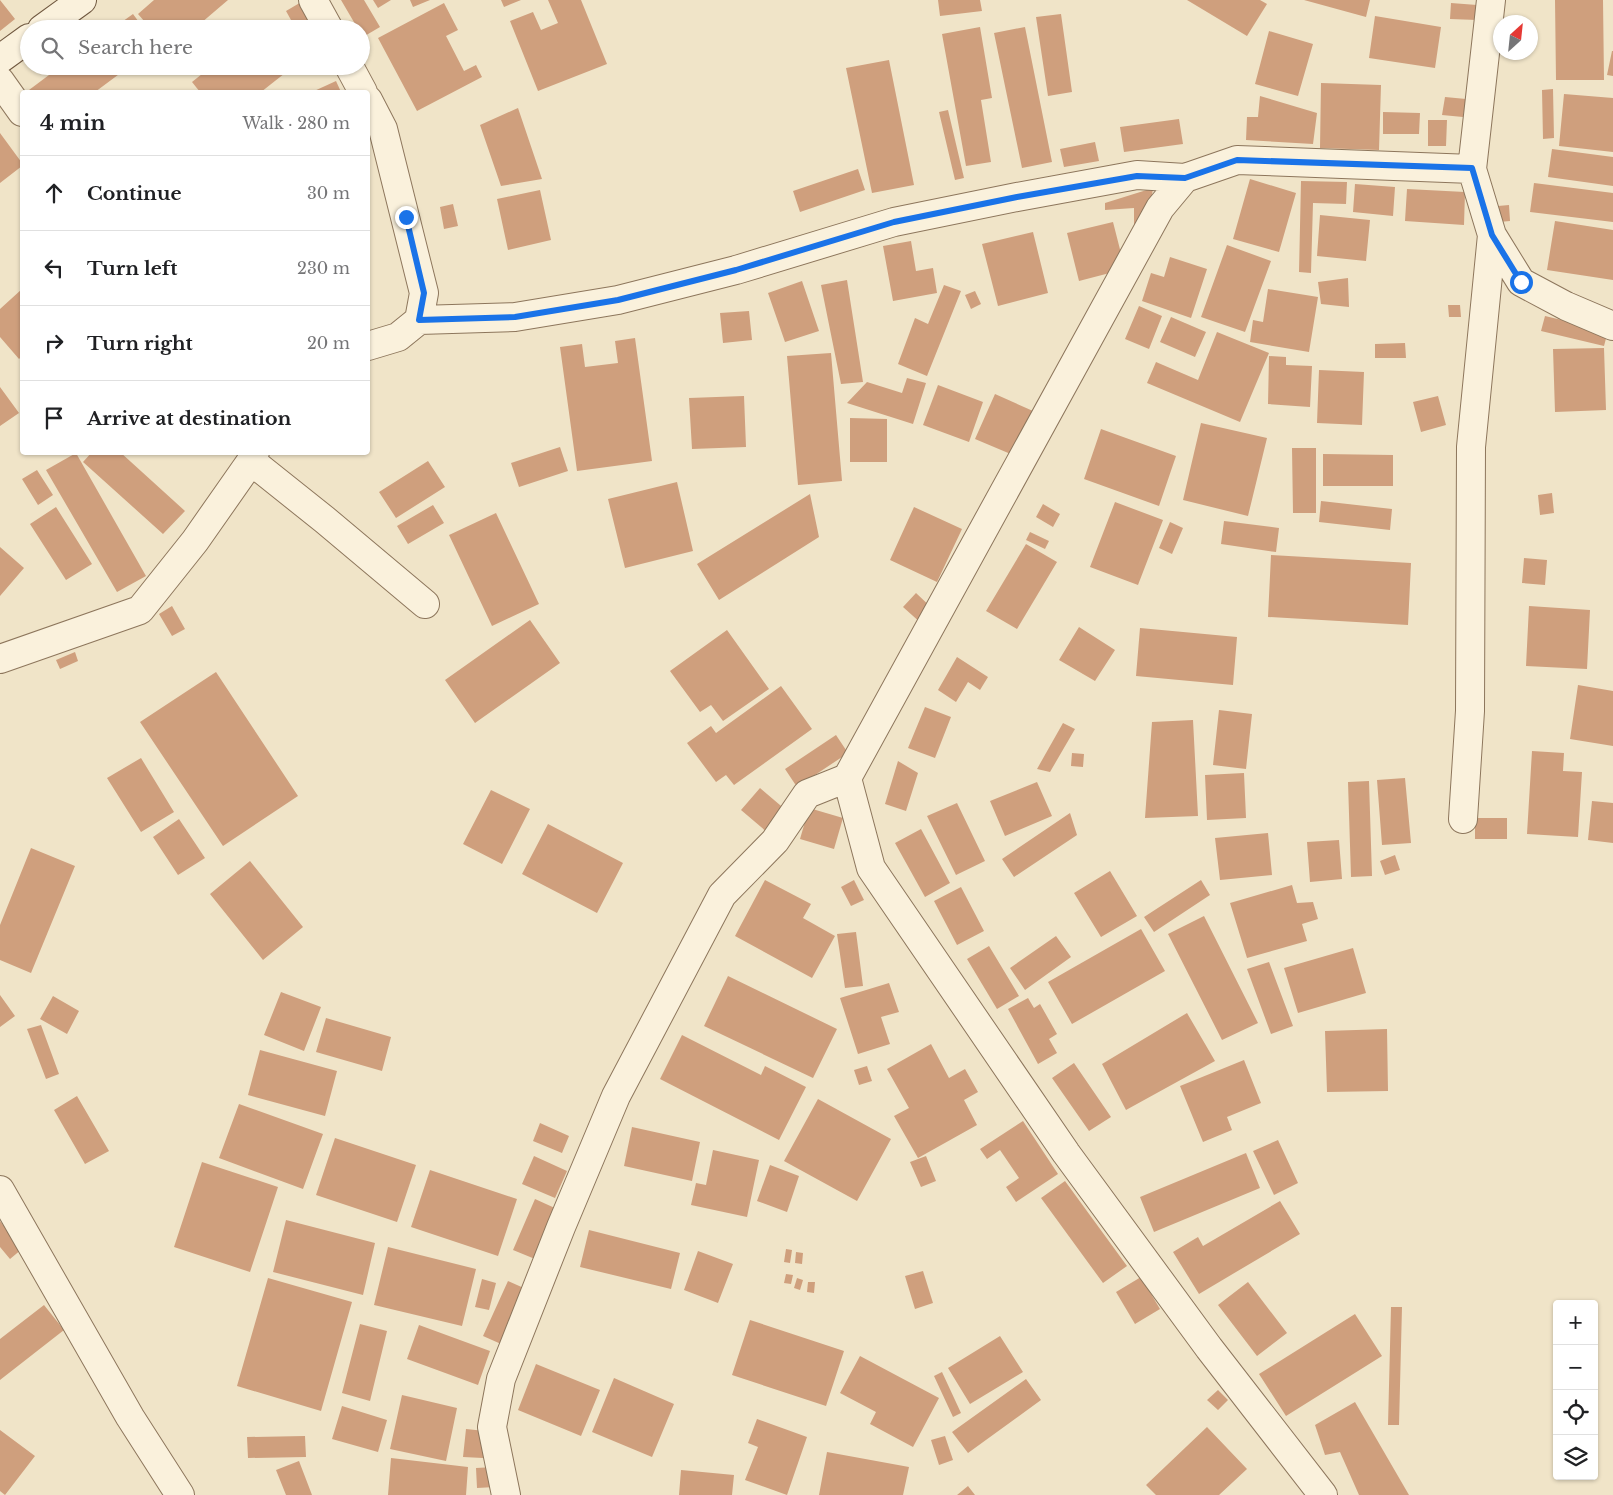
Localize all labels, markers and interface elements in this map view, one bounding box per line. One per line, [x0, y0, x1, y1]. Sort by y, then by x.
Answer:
north arrow [1493, 15, 1538, 60]
search box [20, 20, 370, 75]
icon: search [38, 34, 66, 62]
text: Search here [78, 36, 193, 59]
text: 4 min [40, 110, 106, 136]
text: Walk · 280 m [242, 113, 350, 133]
icon: ahead [40, 179, 68, 207]
text: Continue [87, 182, 182, 205]
text: 30 m [307, 183, 350, 203]
route end [395, 206, 418, 229]
icon: left [40, 254, 68, 282]
text: Turn left [87, 257, 178, 280]
text: 230 m [297, 258, 350, 278]
route start [1510, 271, 1533, 294]
icon: right [40, 329, 68, 357]
text: Turn right [87, 332, 193, 355]
text: 20 m [307, 333, 350, 353]
icon: arrive [40, 404, 68, 432]
text: Arrive at destination [87, 407, 291, 430]
map controls [1553, 1300, 1598, 1480]
button: + [1553, 1300, 1598, 1345]
button: − [1553, 1345, 1598, 1390]
button: locate [1553, 1390, 1598, 1435]
button: layers [1553, 1435, 1598, 1480]

